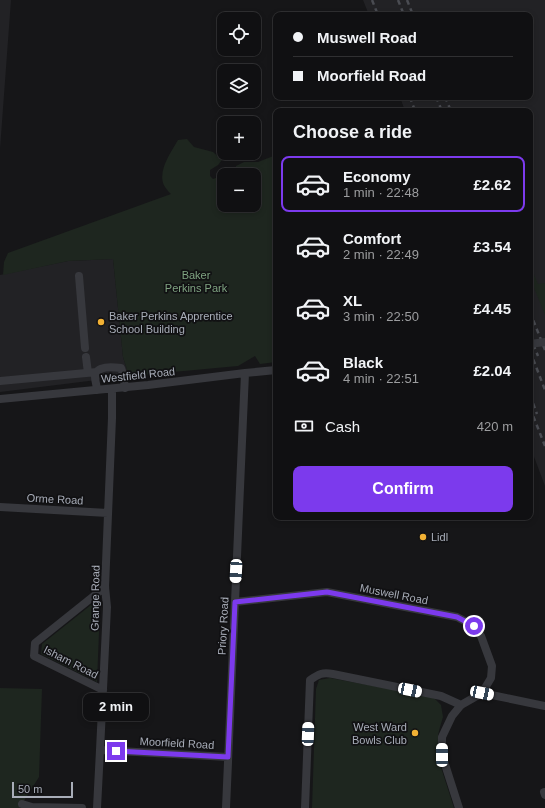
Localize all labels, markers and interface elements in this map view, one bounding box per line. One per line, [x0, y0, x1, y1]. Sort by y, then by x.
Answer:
map controls [217, 12, 261, 212]
button: locate [217, 12, 261, 56]
text: Muswell Road [317, 29, 417, 46]
button: layers [217, 64, 261, 108]
text: Moorfield Road [317, 67, 426, 84]
button: + [217, 116, 261, 160]
text: Choose a ride [293, 122, 412, 142]
icon: car [295, 166, 331, 202]
button: − [217, 168, 261, 212]
text: Economy [343, 168, 411, 185]
text: £2.62 [473, 176, 511, 193]
text: 1 min · 22:48 [343, 185, 419, 200]
icon: car [295, 228, 331, 264]
text: Comfort [343, 230, 401, 247]
text: £3.54 [473, 238, 511, 255]
text: 2 min · 22:49 [343, 247, 419, 262]
park label: Baker Perkins Park [165, 269, 228, 294]
icon: car [295, 290, 331, 326]
text: XL [343, 292, 362, 309]
text: £4.45 [473, 300, 511, 317]
text: 3 min · 22:50 [343, 309, 419, 324]
place label: Baker Perkins Apprentice School Building [109, 310, 233, 335]
marker: Baker Perkins Apprentice School Building [96, 317, 106, 327]
icon: car [295, 352, 331, 388]
text: Black [343, 354, 383, 371]
text: £2.04 [473, 362, 511, 379]
street label: Westfield Road [100, 365, 176, 385]
text: 4 min · 22:51 [343, 371, 419, 386]
icon: cash [293, 415, 315, 437]
text: Cash [325, 418, 360, 435]
text: 420 m [477, 419, 513, 434]
button: Confirm [293, 466, 513, 512]
street label: Orme Road [26, 492, 84, 506]
place label: Lidl [431, 531, 448, 543]
marker: Lidl [418, 532, 428, 542]
car [229, 559, 243, 583]
street label: Grange Road [88, 565, 102, 631]
street label: Muswell Road [359, 582, 429, 606]
street label: Priory Road [215, 597, 231, 655]
route start [465, 617, 483, 635]
street label: Isham Road [42, 643, 100, 681]
car [397, 682, 423, 698]
car [469, 685, 495, 701]
callout: 2 min [83, 693, 149, 721]
text: 2 min [99, 699, 133, 714]
place label: West Ward Bowls Club [352, 721, 407, 746]
car [302, 722, 314, 746]
marker: West Ward Bowls Club [410, 728, 420, 738]
street label: Moorfield Road [139, 735, 215, 751]
route end [107, 742, 125, 760]
car [436, 743, 448, 767]
scale bar [12, 780, 73, 799]
text: 50 m [18, 783, 42, 795]

